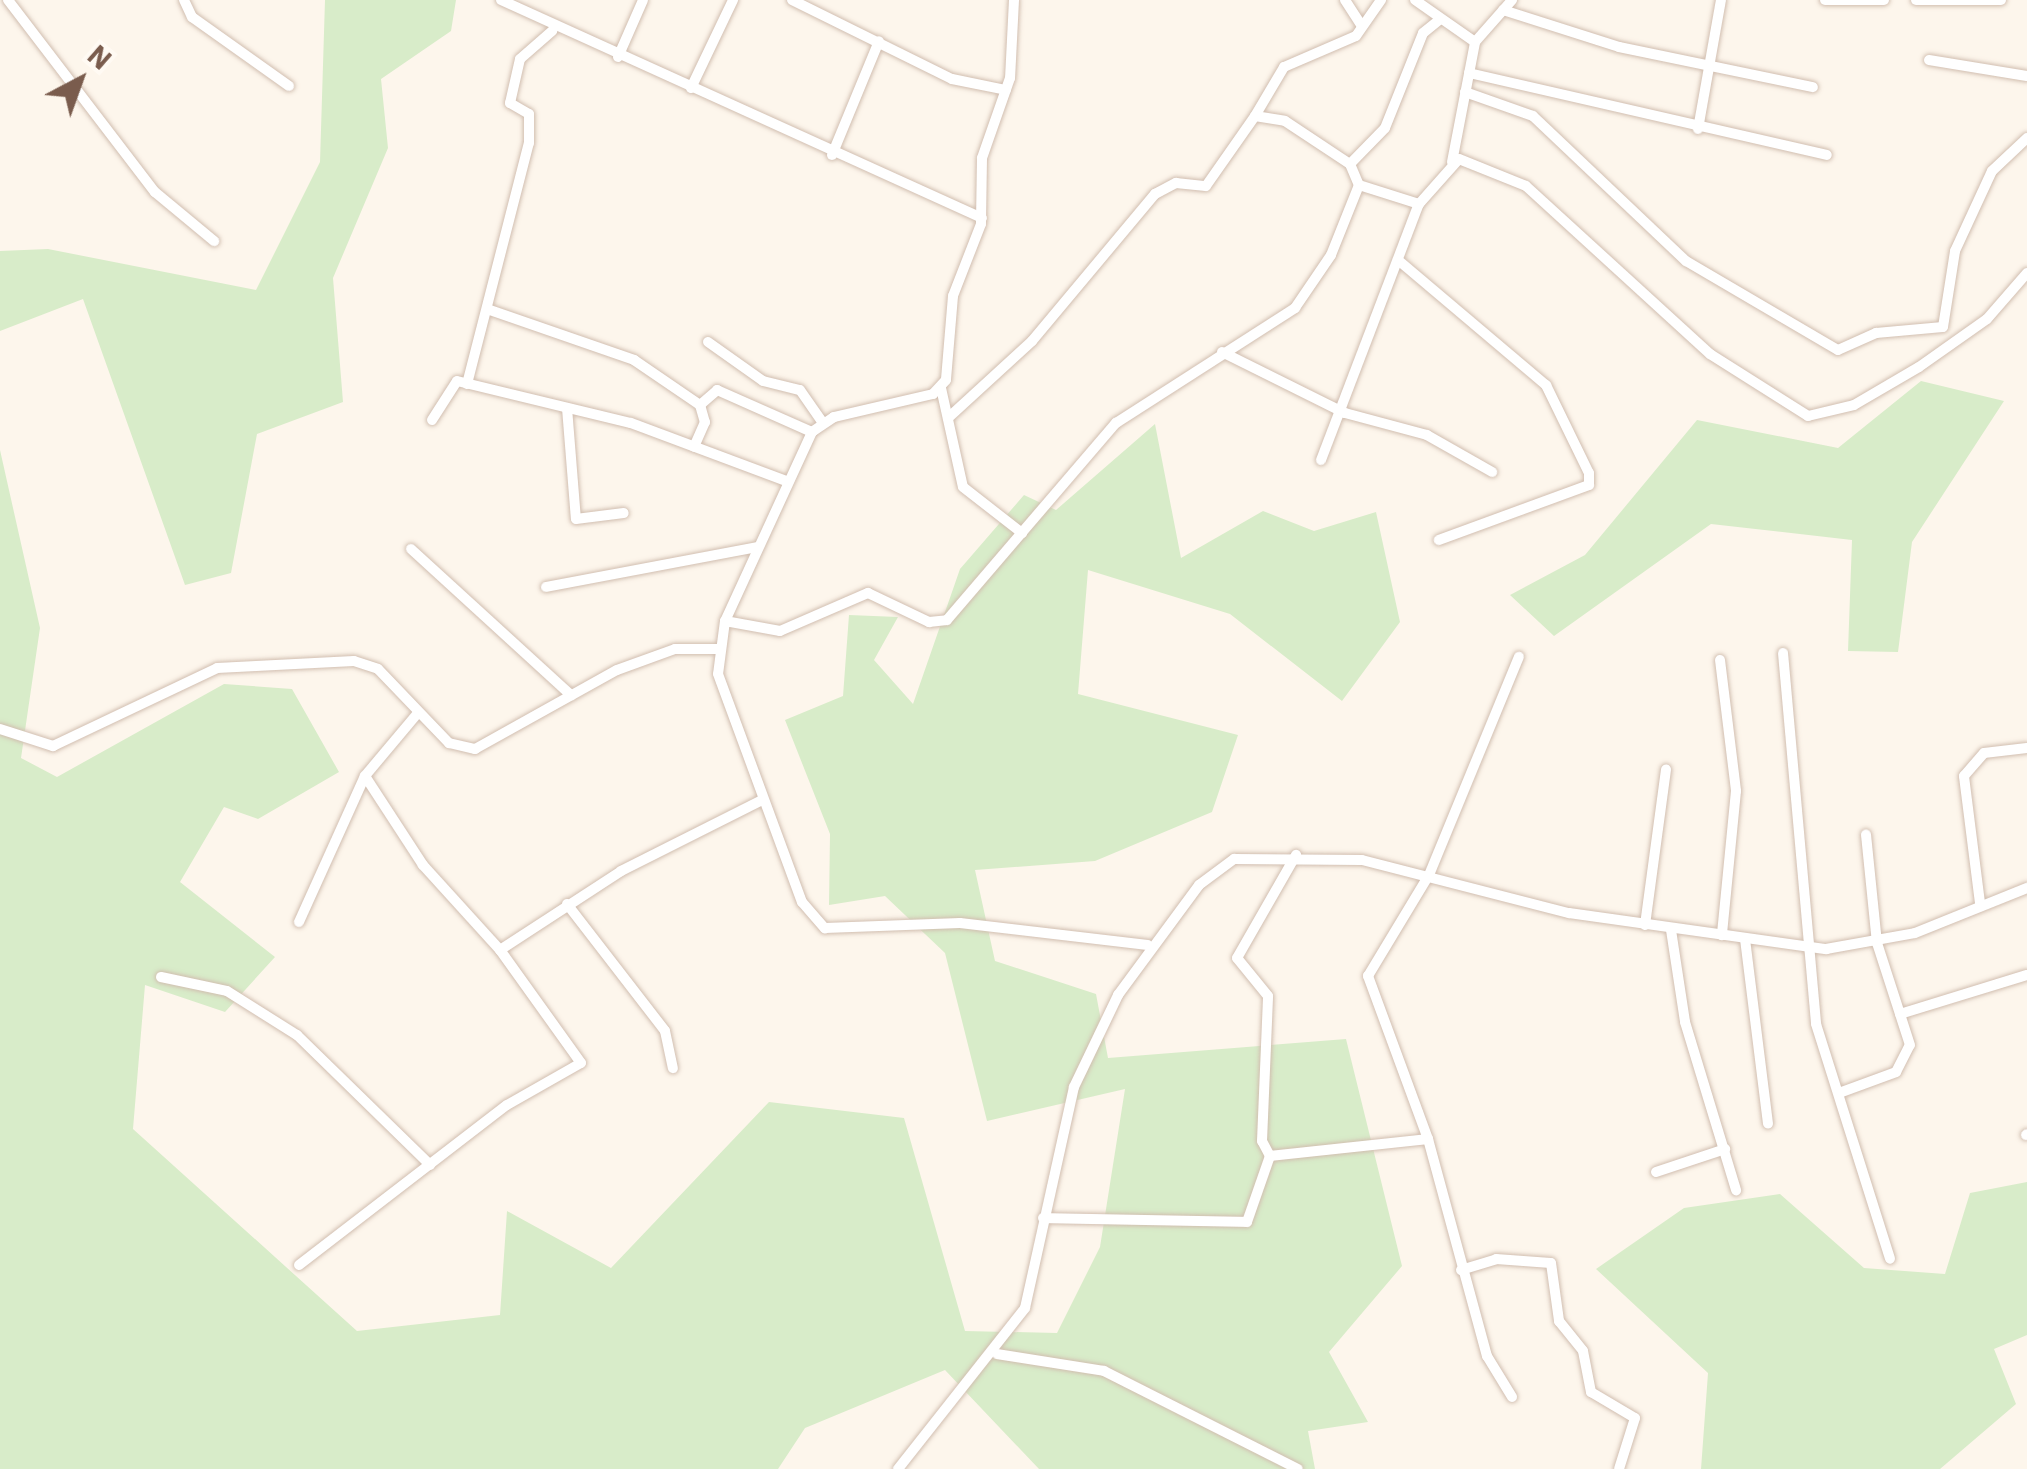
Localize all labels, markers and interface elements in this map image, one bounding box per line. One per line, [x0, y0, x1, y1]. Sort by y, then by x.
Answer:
north arrow [30, 30, 130, 130]
text: N [80, 36, 120, 78]

